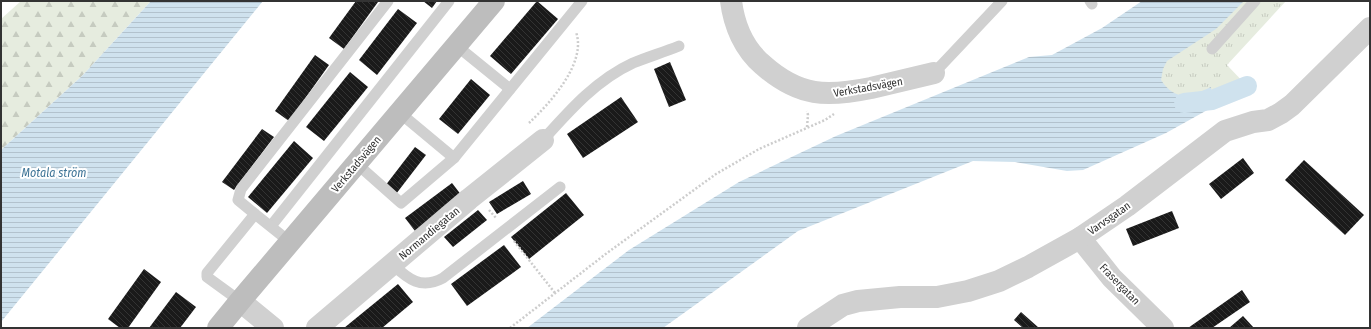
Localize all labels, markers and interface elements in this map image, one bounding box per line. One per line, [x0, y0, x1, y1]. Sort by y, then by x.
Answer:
street label: Verkstadsvägen [833, 75, 904, 100]
street label: Verkstadsvägen [329, 133, 384, 195]
water label: Motala ström [21, 166, 87, 180]
street label: Varvsgatan [1086, 199, 1133, 238]
street label: Normandiegatan [396, 204, 462, 263]
street label: Frasergatan [1097, 261, 1142, 308]

